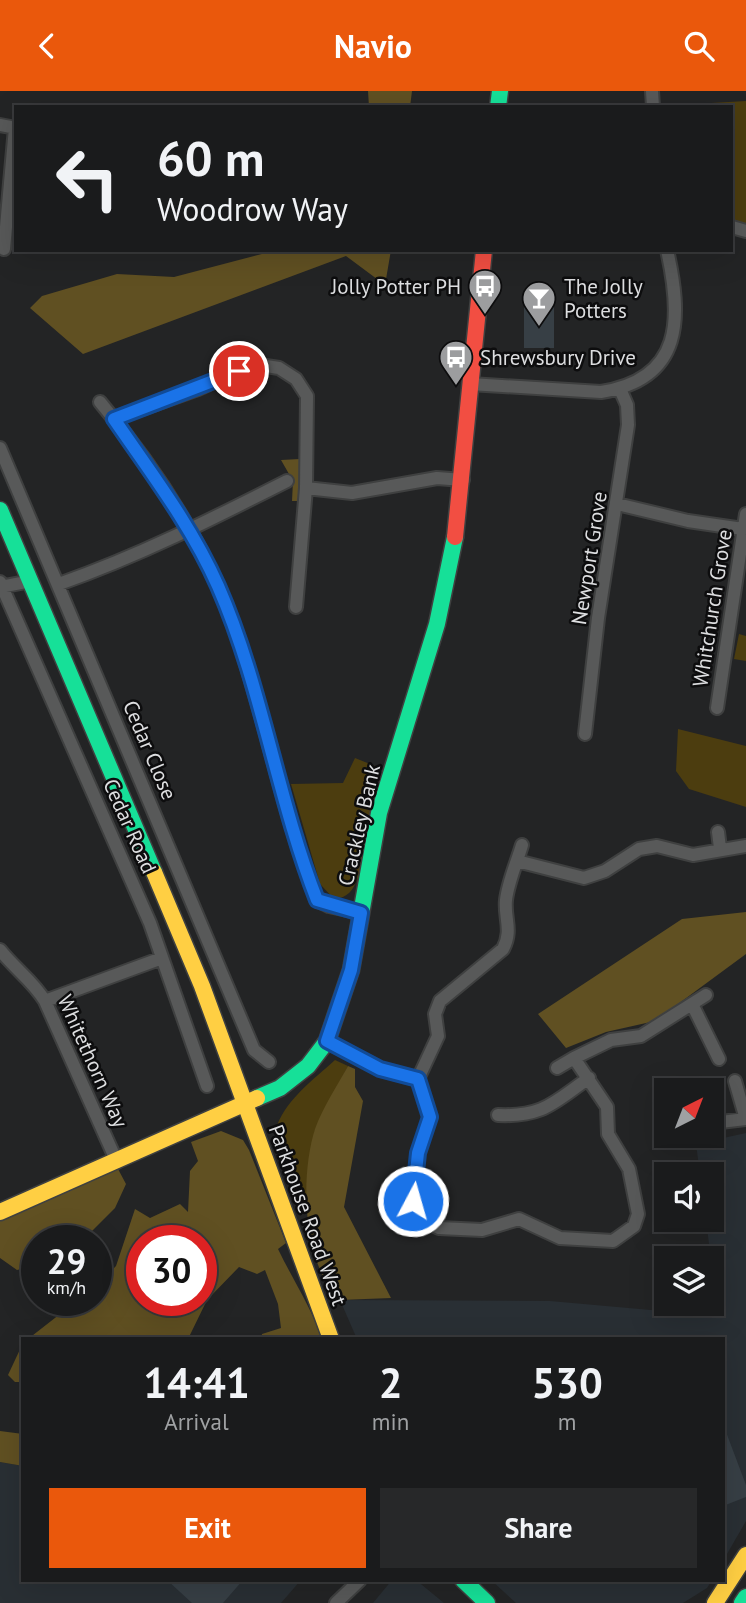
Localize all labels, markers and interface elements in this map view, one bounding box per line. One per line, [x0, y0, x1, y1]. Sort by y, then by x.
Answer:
text: Navio [334, 25, 412, 67]
icon: back [28, 27, 66, 65]
icon: search [680, 27, 718, 65]
text: 60 m [157, 126, 264, 190]
icon: left [42, 133, 133, 224]
text: Woodrow Way [157, 188, 348, 230]
bus stop icon: Jolly Potter PH [466, 267, 504, 316]
place label: Jolly Potter PH [330, 273, 461, 300]
place label: The Jolly Potters [564, 273, 643, 324]
bar icon: The Jolly Potters [520, 279, 558, 328]
bus stop icon: Shrewsbury Drive [437, 338, 475, 387]
pin [209, 341, 269, 401]
place label: Shrewsbury Drive [480, 344, 636, 371]
icon: arrive [220, 352, 258, 390]
street label: Newport Grove [565, 489, 613, 627]
street label: Whitchurch Grove [686, 527, 738, 689]
street label: Cedar Close [117, 696, 183, 804]
street label: Crackley Bank [332, 762, 386, 888]
street label: Cedar Road [97, 774, 163, 878]
street label: Whitethorn Way [52, 990, 134, 1132]
north arrow [654, 1078, 724, 1148]
map controls [654, 1078, 724, 1316]
street label: Parkhouse Road West [263, 1121, 353, 1309]
button: sound [654, 1162, 724, 1232]
position arrow [376, 1164, 450, 1238]
speed limit sign: 30 [126, 1225, 217, 1316]
text: 29 [47, 1238, 86, 1284]
button: layers [654, 1246, 724, 1316]
text: km/h [47, 1276, 86, 1299]
text: 14:41 [143, 1355, 250, 1410]
text: 2 [379, 1355, 402, 1410]
text: 530 [531, 1355, 603, 1410]
text: Arrival [164, 1407, 229, 1436]
text: min [372, 1407, 409, 1436]
text: m [558, 1407, 576, 1436]
button: Exit [49, 1488, 366, 1568]
button: Share [380, 1488, 697, 1568]

